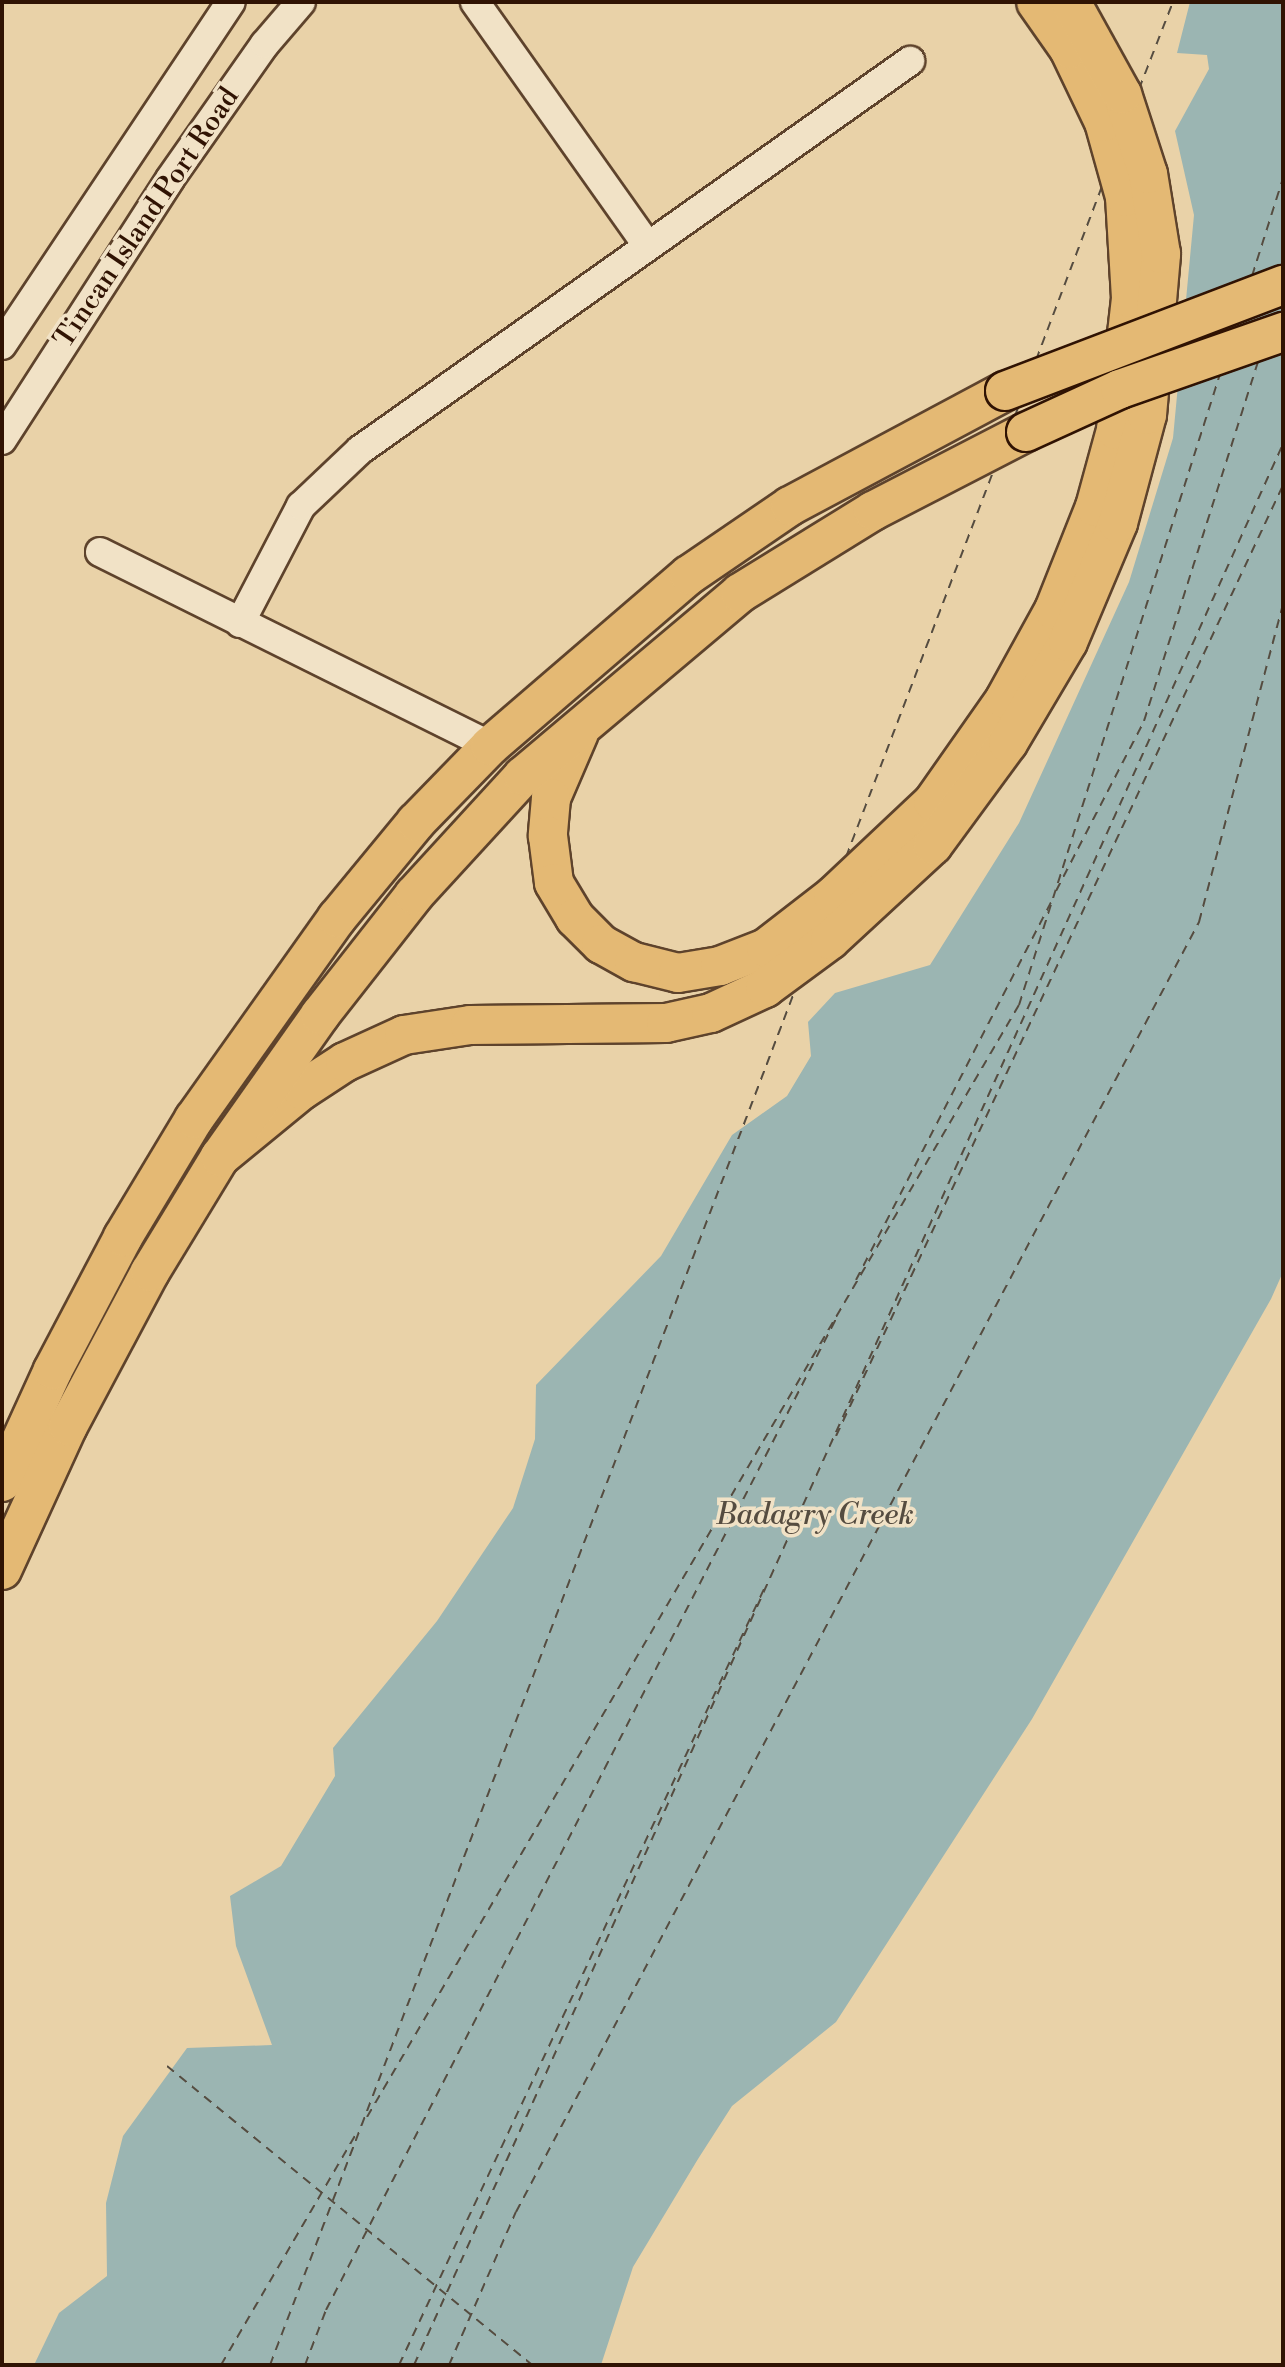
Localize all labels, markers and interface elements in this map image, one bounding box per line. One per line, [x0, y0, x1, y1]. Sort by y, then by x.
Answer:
street label: Tincan Island Port Road [47, 82, 247, 354]
water label: Badagry Creek [716, 1497, 914, 1533]

